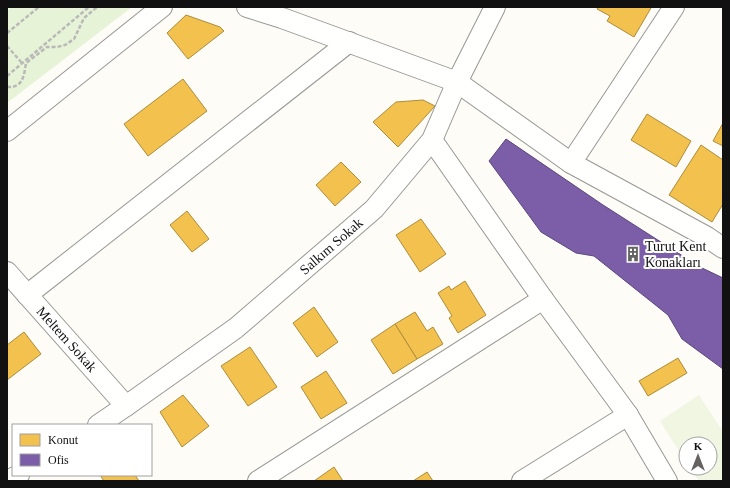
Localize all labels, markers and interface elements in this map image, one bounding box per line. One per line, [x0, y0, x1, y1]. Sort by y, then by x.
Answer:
street label: Salkım Sokak [297, 215, 366, 278]
place label: Turut Kent Konakları [645, 239, 706, 270]
building icon: Turut Kent Konakları [624, 245, 642, 263]
street label: Meltem Sokak [34, 304, 100, 375]
legend [12, 424, 152, 476]
text: Konut [48, 433, 79, 447]
north arrow [678, 436, 718, 476]
text: K [694, 440, 703, 452]
text: Ofis [48, 453, 69, 467]

